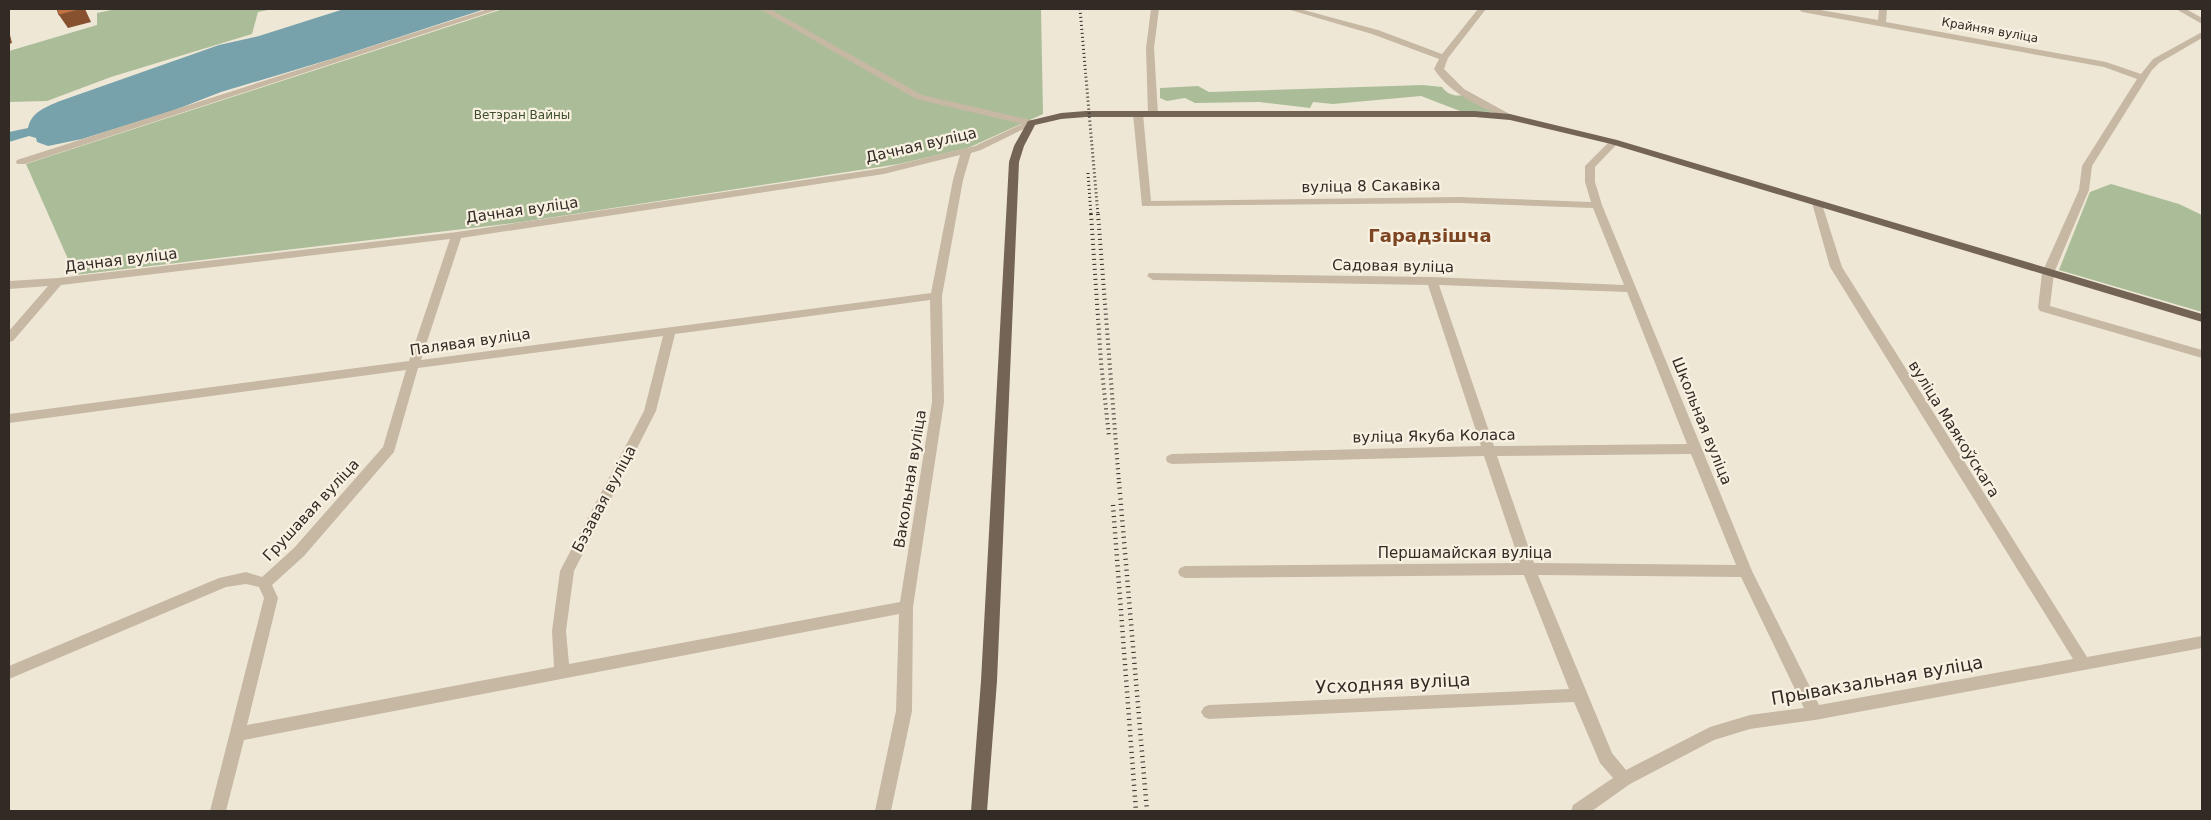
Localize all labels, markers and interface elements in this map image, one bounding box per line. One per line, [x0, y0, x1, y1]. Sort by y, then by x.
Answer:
street label: Крайняя вуліца [1940, 15, 2040, 45]
park label: Ветэран Вайны [474, 108, 570, 122]
street label: Дачная вуліца [864, 123, 978, 167]
street label: вуліца 8 Сакавіка [1301, 176, 1441, 196]
street label: Дачная вуліца [465, 193, 579, 227]
district label: Гарадзішча [1368, 225, 1492, 246]
street label: Дачная вуліца [64, 244, 178, 276]
street label: Садовая вуліца [1332, 256, 1454, 276]
street label: Палявая вуліца [408, 325, 532, 359]
street label: Школьная вуліца [1668, 354, 1736, 488]
street label: вуліца Маякоўскага [1905, 357, 2003, 501]
street label: Вакольная вуліца [890, 409, 930, 549]
street label: вуліца Якуба Коласа [1352, 426, 1516, 446]
street label: Бэзавая вуліца [568, 443, 640, 555]
street label: Грушавая вуліца [259, 455, 363, 565]
street label: Першамайская вуліца [1378, 544, 1552, 562]
street label: Прывакзальная вуліца [1769, 651, 1985, 709]
street label: Усходняя вуліца [1315, 668, 1471, 698]

